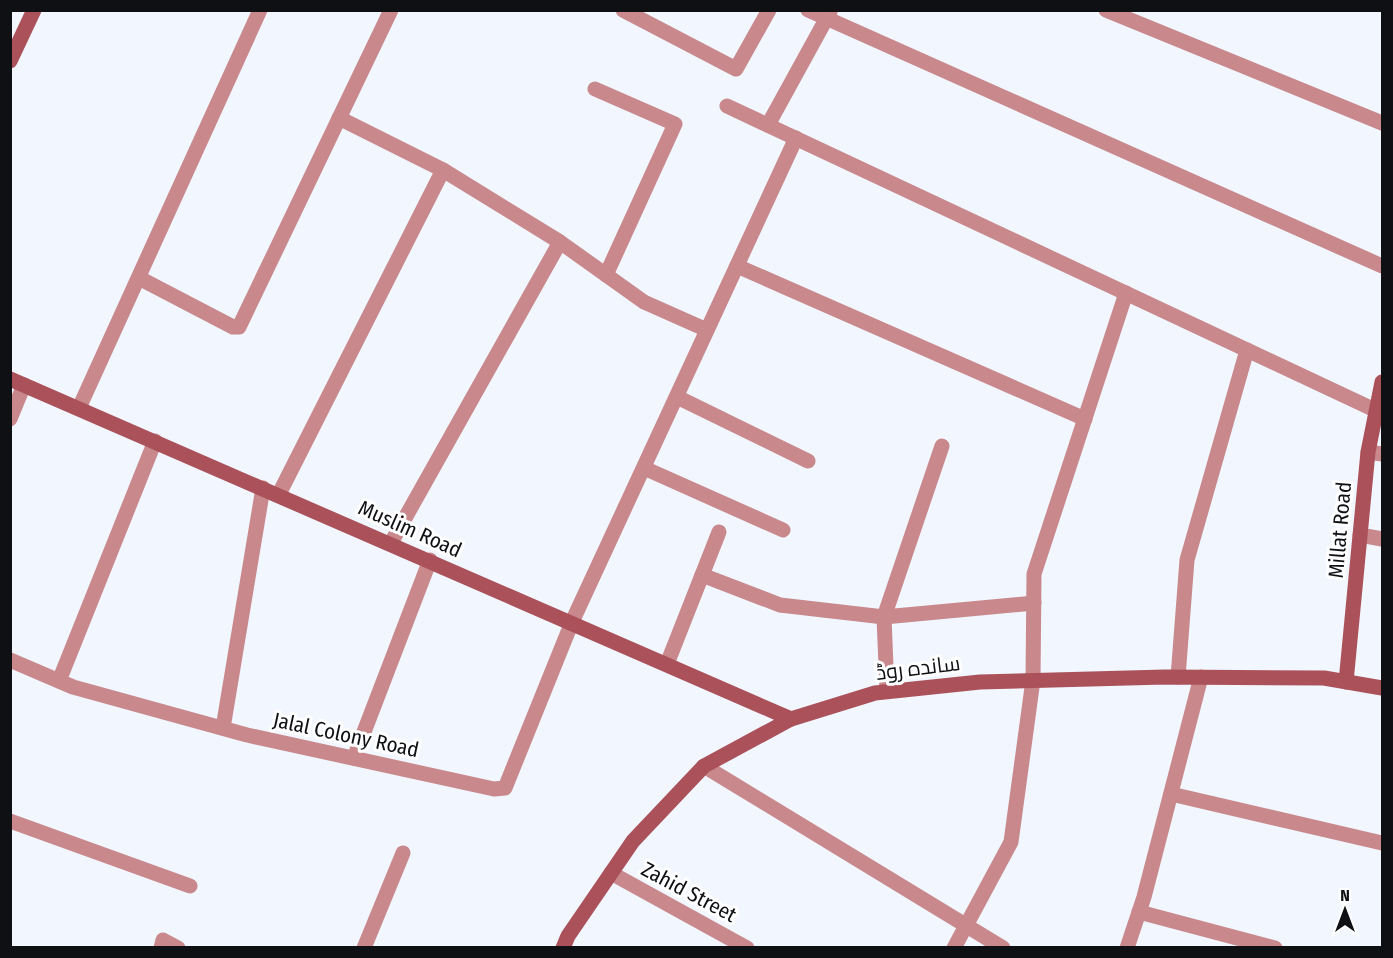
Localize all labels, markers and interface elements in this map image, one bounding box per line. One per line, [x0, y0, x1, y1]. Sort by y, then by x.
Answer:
street label: Millat Road [1323, 481, 1357, 579]
street label: Muslim Road [354, 495, 466, 563]
street label: ساندہ روڈ [874, 650, 962, 686]
street label: Jalal Colony Road [271, 707, 421, 763]
street label: Zahid Street [637, 856, 741, 928]
north arrow [1315, 880, 1375, 940]
text: N [1340, 886, 1350, 905]

